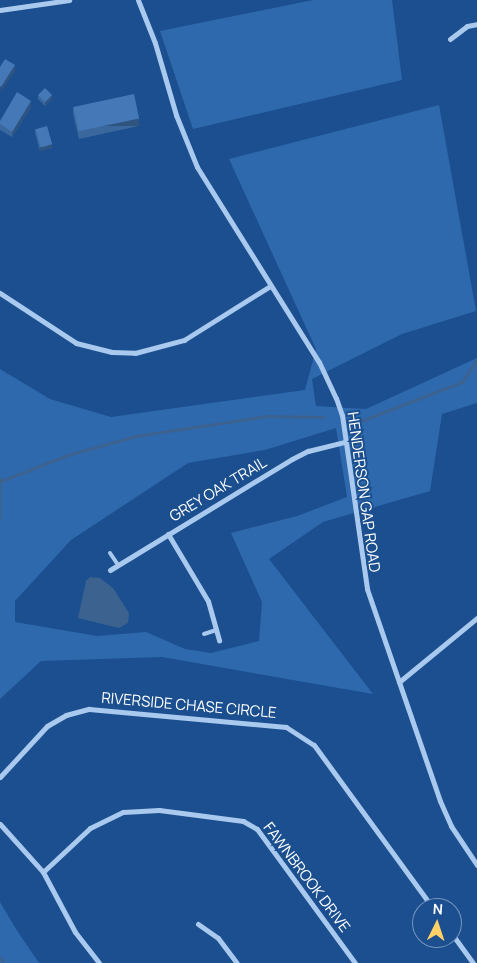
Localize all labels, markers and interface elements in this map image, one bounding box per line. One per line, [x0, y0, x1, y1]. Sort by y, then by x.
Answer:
street label: HENDERSON GAP ROAD [344, 411, 384, 573]
street label: GREY OAK TRAIL [166, 453, 270, 525]
street label: RIVERSIDE CHASE CIRCLE [101, 688, 277, 722]
street label: FAWNBROOK DRIVE [260, 818, 354, 936]
north arrow [412, 898, 462, 948]
text: N [432, 899, 444, 918]

